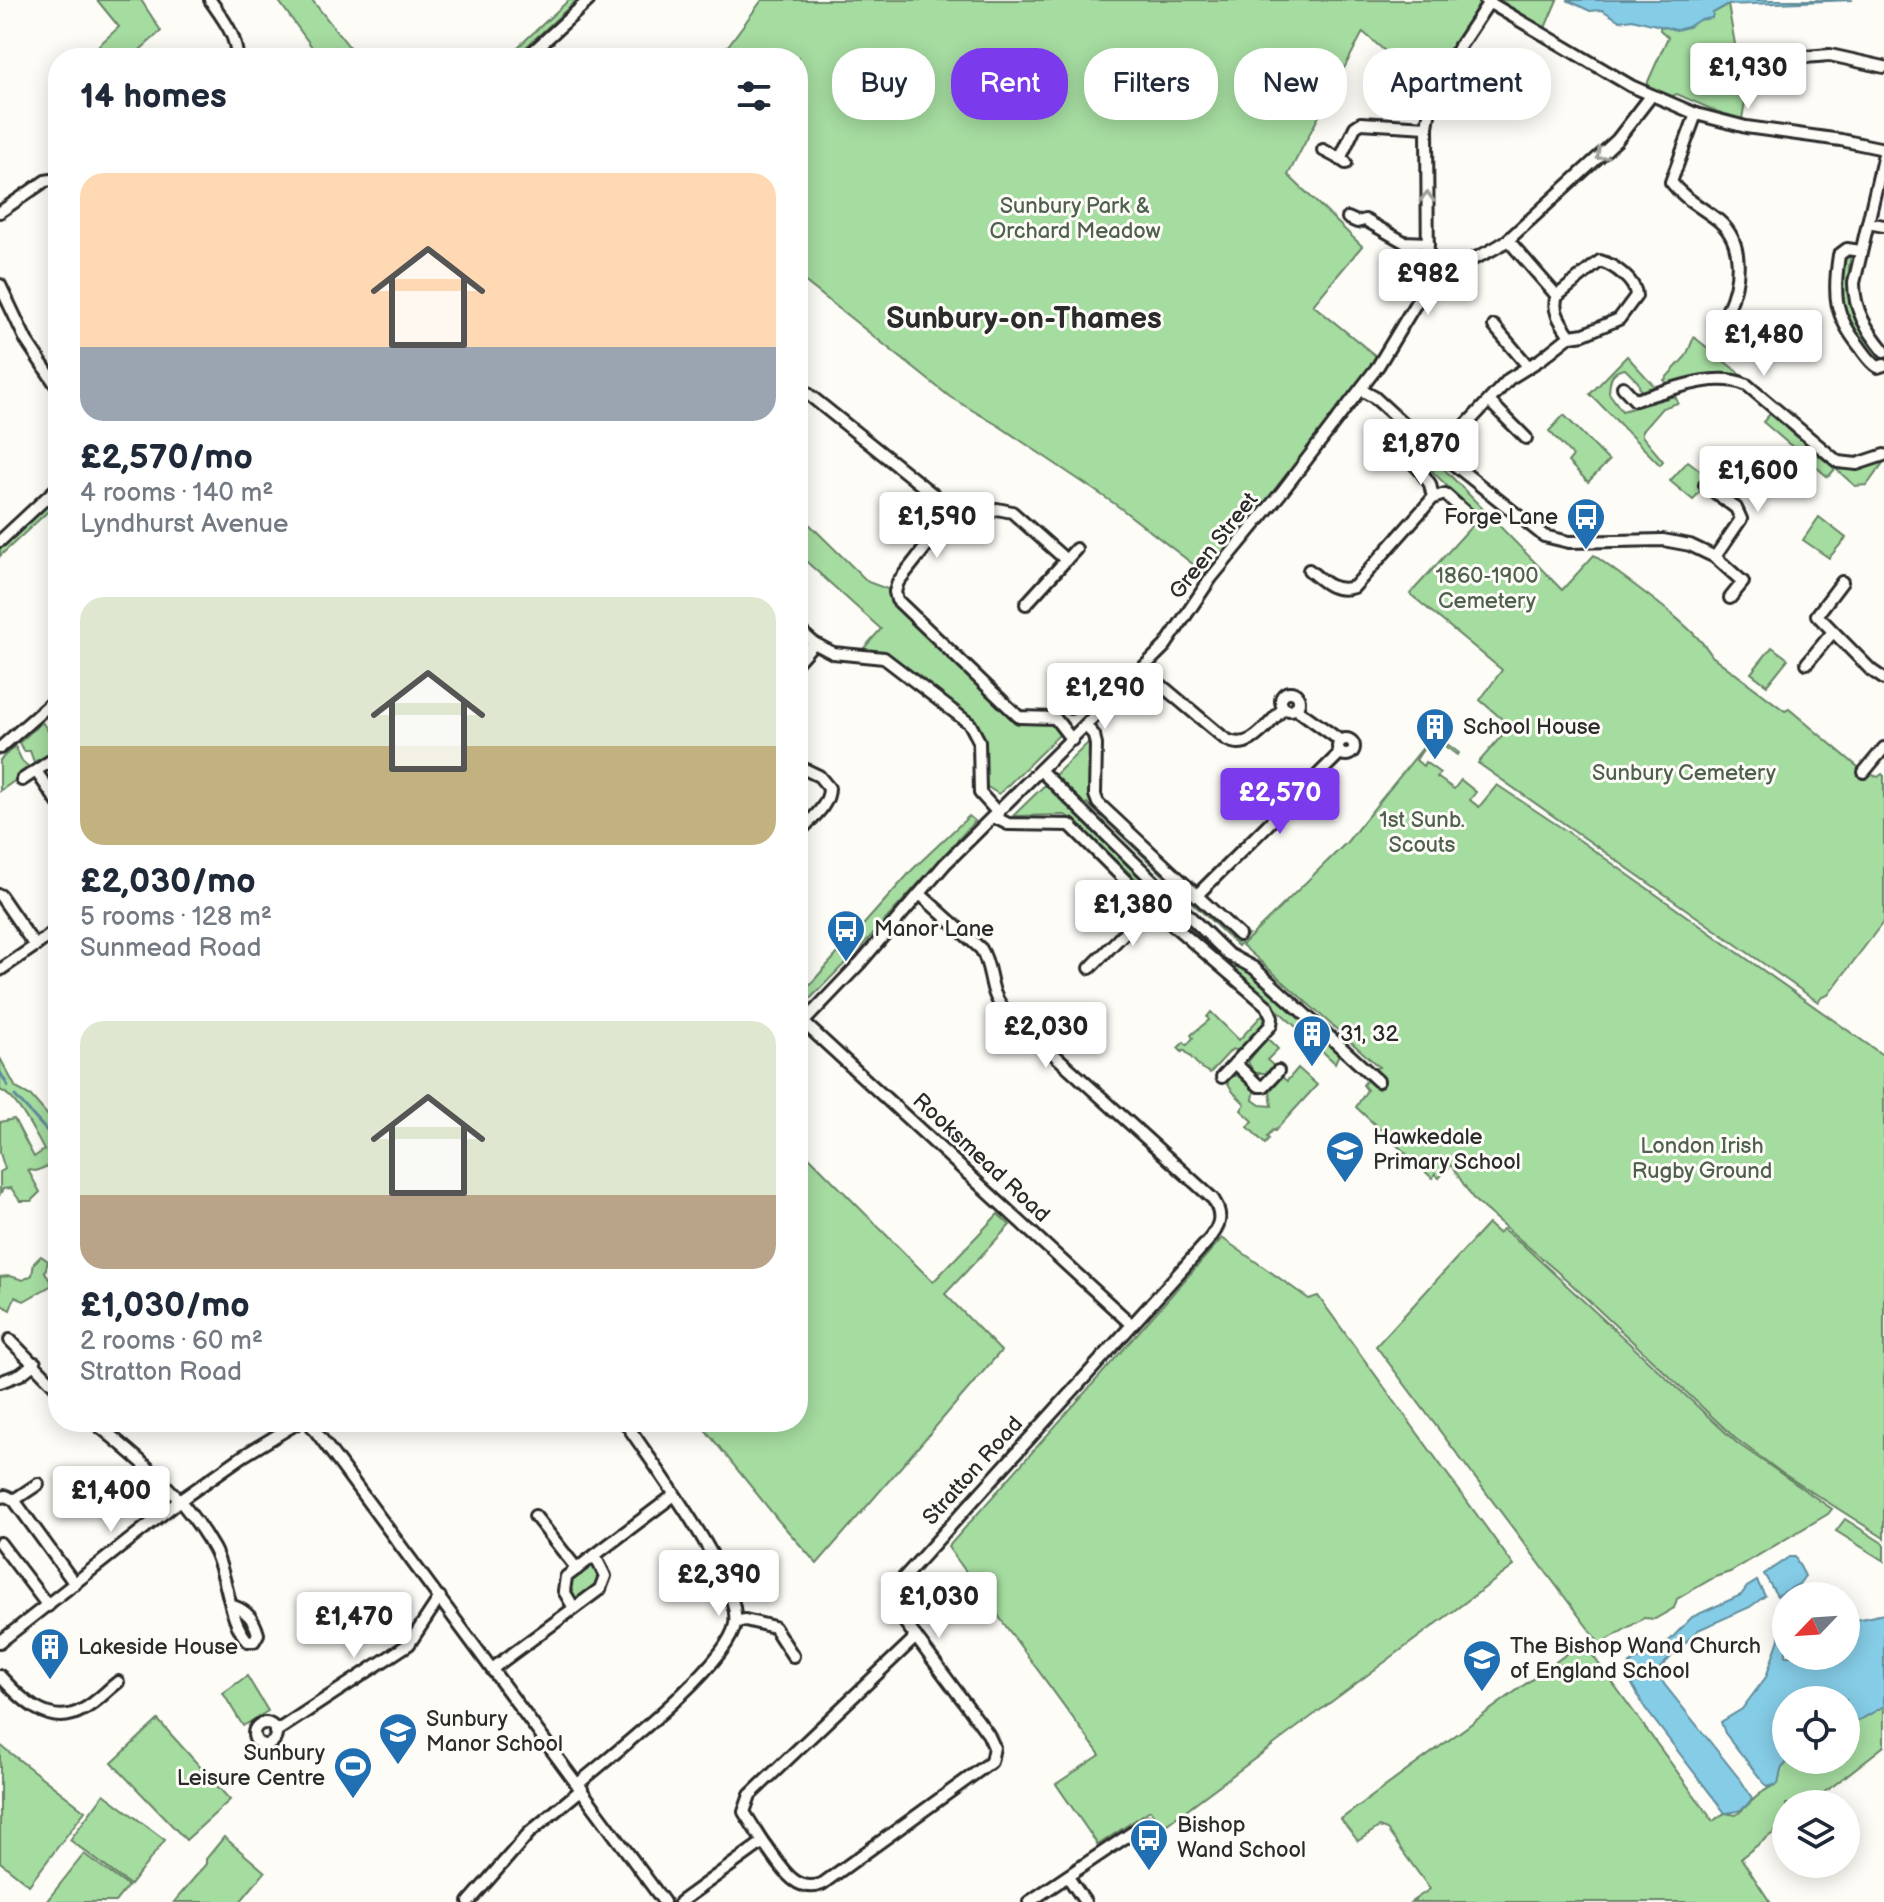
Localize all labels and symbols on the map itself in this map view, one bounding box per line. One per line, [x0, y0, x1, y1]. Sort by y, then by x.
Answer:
pin: £1,930 [1683, 43, 1813, 111]
one-way arrow [1595, 146, 1610, 160]
one-way arrow [1418, 190, 1436, 203]
park label: Sunbury Park & Orchard Meadow [990, 193, 1161, 245]
pin: £982 [1381, 249, 1475, 317]
district label: Sunbury-on-Thames [886, 301, 1162, 337]
pin: £1,480 [1699, 310, 1829, 378]
pin: £1,870 [1356, 419, 1486, 487]
pin: £1,600 [1693, 446, 1823, 514]
street label: Green Street [1164, 487, 1264, 605]
pin: £1,590 [872, 492, 1002, 560]
bus stop icon: Forge Lane [1565, 496, 1607, 551]
place label: Forge Lane [1444, 504, 1558, 531]
park label: 1860-1900 Cemetery [1436, 563, 1538, 615]
pin: £1,290 [1040, 663, 1170, 731]
building icon: School House [1414, 706, 1456, 761]
place label: School House [1463, 714, 1601, 741]
park label: Sunbury Cemetery [1592, 760, 1776, 787]
pin: £2,570 [1215, 768, 1345, 836]
park label: 1st Sunb. Scouts [1379, 807, 1465, 859]
pin: £1,380 [1068, 880, 1198, 948]
bus stop icon: Manor Lane [825, 908, 867, 963]
place label: Manor Lane [874, 916, 994, 943]
pin: £2,030 [981, 1002, 1111, 1070]
building icon: 31, 32 [1291, 1013, 1333, 1068]
place label: 31, 32 [1340, 1021, 1399, 1048]
street label: Rooksmead Road [907, 1088, 1055, 1228]
place label: Hawkedale Primary School [1373, 1124, 1521, 1176]
school or university icon: Hawkedale Primary School [1324, 1129, 1366, 1184]
park label: London Irish Rugby Ground [1632, 1133, 1772, 1185]
street label: Stratton Road [917, 1411, 1029, 1531]
pin: £1,400 [46, 1466, 176, 1534]
pin: £2,390 [654, 1550, 784, 1618]
pin: £1,030 [874, 1572, 1004, 1640]
north arrow [1772, 1582, 1860, 1670]
pin: £1,470 [289, 1592, 419, 1660]
building icon: Lakeside House [29, 1626, 71, 1681]
place label: The Bishop Wand Church of England School [1510, 1633, 1761, 1685]
place label: Lakeside House [78, 1634, 238, 1661]
school or university icon: The Bishop Wand Church of England School [1461, 1638, 1503, 1693]
place label: Sunbury Manor School [426, 1706, 563, 1758]
school or university icon: Sunbury Manor School [377, 1711, 419, 1766]
place label: Sunbury Leisure Centre [177, 1740, 325, 1792]
sports icon: Sunbury Leisure Centre [332, 1745, 374, 1800]
place label: Bishop Wand School [1177, 1812, 1306, 1864]
bus stop icon: Bishop Wand School [1128, 1817, 1170, 1872]

